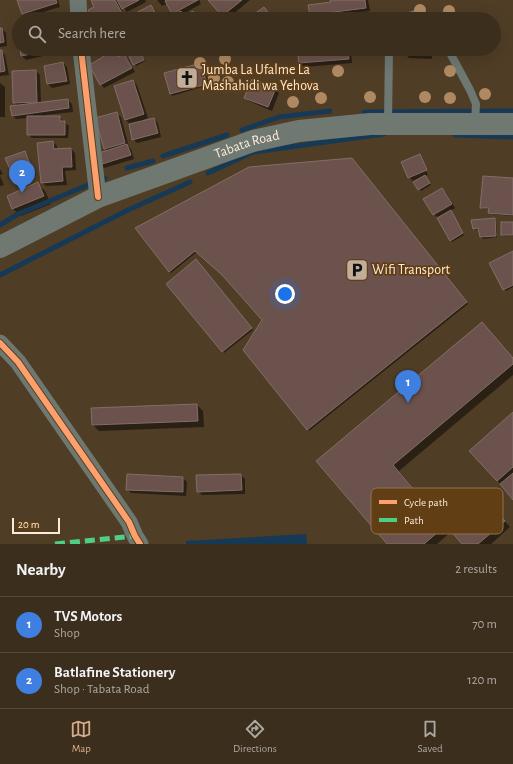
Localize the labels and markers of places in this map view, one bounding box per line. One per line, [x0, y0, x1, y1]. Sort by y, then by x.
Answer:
place label: Jumba La Ufalme La Mashahidi wa Yehova [202, 63, 320, 93]
church icon: Jumba La Ufalme La Mashahidi wa Yehova [174, 65, 200, 91]
pin: 2 [9, 160, 35, 193]
parking icon: Wifi Transport [344, 257, 370, 283]
place label: Wifi Transport [372, 263, 450, 277]
pin: 1 [395, 370, 421, 403]

